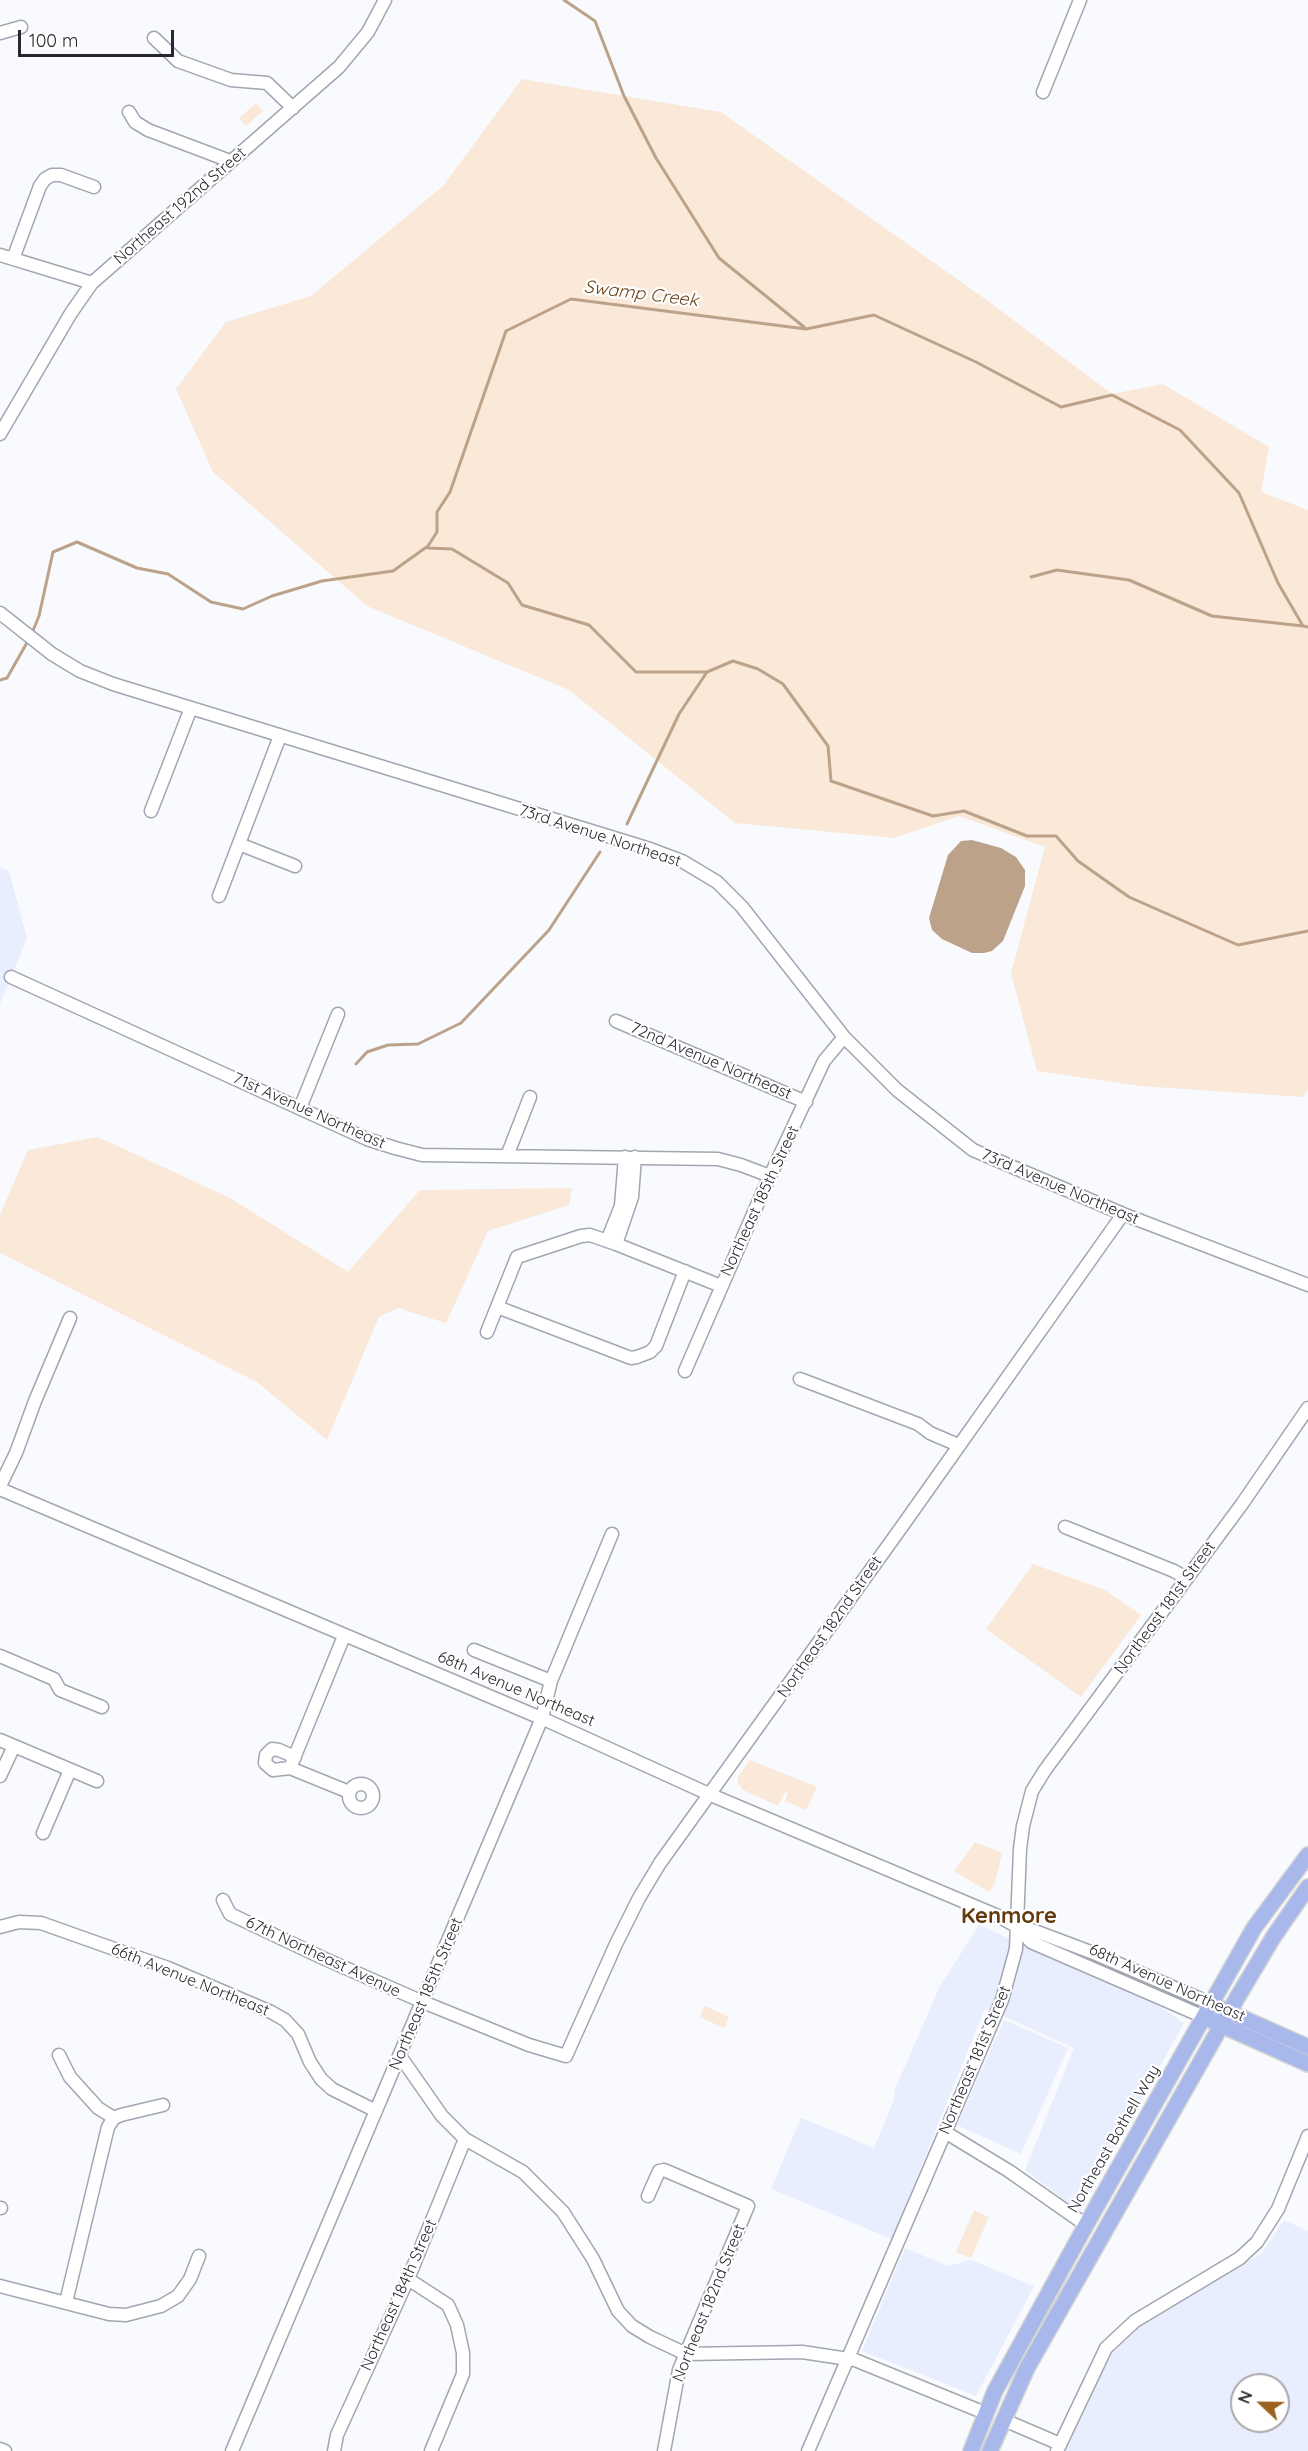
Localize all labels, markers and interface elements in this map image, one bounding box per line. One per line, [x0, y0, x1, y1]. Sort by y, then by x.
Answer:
scale bar [21, 18, 177, 56]
text: 100 m [29, 29, 78, 52]
street label: Northeast 192nd Street [110, 143, 250, 269]
water label: Swamp Creek [583, 276, 699, 312]
street label: 73rd Avenue Northeast [517, 801, 683, 871]
street label: 72nd Avenue Northeast [628, 1018, 794, 1104]
street label: 71st Avenue Northeast [230, 1069, 388, 1153]
street label: Northeast 185th Street [717, 1123, 803, 1279]
street label: 73rd Avenue Northeast [978, 1145, 1142, 1229]
street label: Northeast 181st Street [1110, 1538, 1220, 1678]
street label: Northeast 182nd Street [774, 1552, 886, 1702]
street label: 68th Avenue Northeast [434, 1647, 598, 1731]
district label: Kenmore [961, 1903, 1057, 1929]
street label: 67th Northeast Avenue [243, 1913, 403, 2001]
street label: Northeast 185th Street [385, 1915, 467, 2073]
street label: 66th Avenue Northeast [108, 1939, 272, 2021]
street label: 68th Avenue Northeast [1086, 1940, 1248, 2026]
street label: Northeast 181st Street [935, 1983, 1015, 2137]
street label: Northeast Bothell Way [1064, 2062, 1164, 2216]
street label: Northeast 184th Street [357, 2216, 441, 2374]
street label: Northeast 182nd Street [669, 2221, 749, 2385]
north arrow [1230, 2373, 1290, 2433]
text: N [1234, 2388, 1257, 2406]

